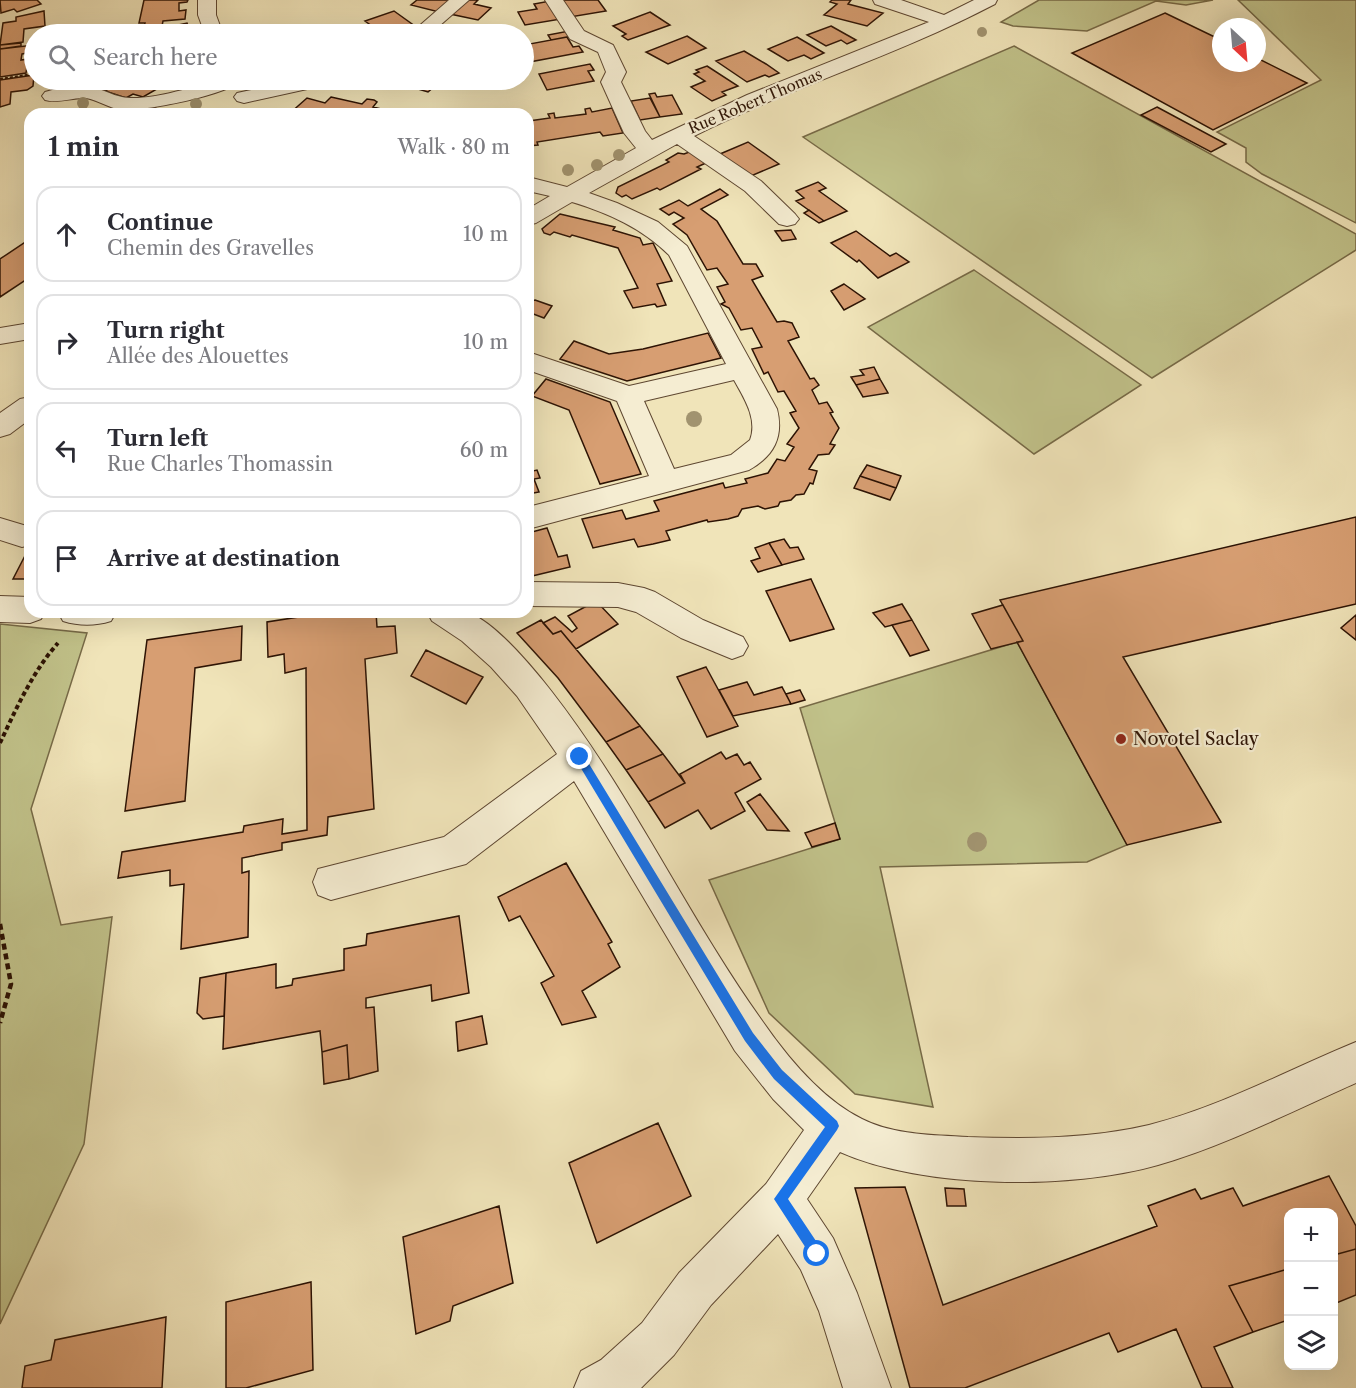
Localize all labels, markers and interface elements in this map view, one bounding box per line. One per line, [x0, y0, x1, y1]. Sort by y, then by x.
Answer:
north arrow [1212, 18, 1266, 72]
search box [24, 24, 534, 90]
icon: search [45, 41, 78, 74]
text: Search here [93, 44, 218, 71]
street label: Rue Robert Thomas [685, 64, 825, 138]
text: 1 min [48, 131, 119, 163]
text: Walk · 80 m [397, 135, 510, 159]
text: Continue [107, 209, 213, 236]
icon: ahead [50, 218, 83, 251]
text: 10 m [463, 222, 508, 246]
text: Chemin des Gravelles [107, 236, 314, 260]
text: Turn right [107, 317, 225, 344]
icon: right [50, 326, 83, 359]
text: 10 m [463, 330, 508, 354]
text: Allée des Alouettes [107, 344, 289, 368]
text: Turn left [107, 425, 208, 452]
icon: left [50, 434, 83, 467]
text: 60 m [460, 438, 508, 462]
text: Rue Charles Thomassin [107, 452, 333, 476]
icon: arrive [50, 542, 83, 575]
text: Arrive at destination [107, 545, 340, 572]
place label: Novotel Saclay [1133, 728, 1260, 750]
marker: Novotel Saclay [1114, 732, 1128, 746]
route end [566, 743, 592, 769]
map controls [1284, 1208, 1338, 1370]
button: + [1284, 1208, 1338, 1262]
route start [803, 1240, 829, 1266]
button: − [1284, 1262, 1338, 1316]
button: layers [1284, 1316, 1338, 1370]

